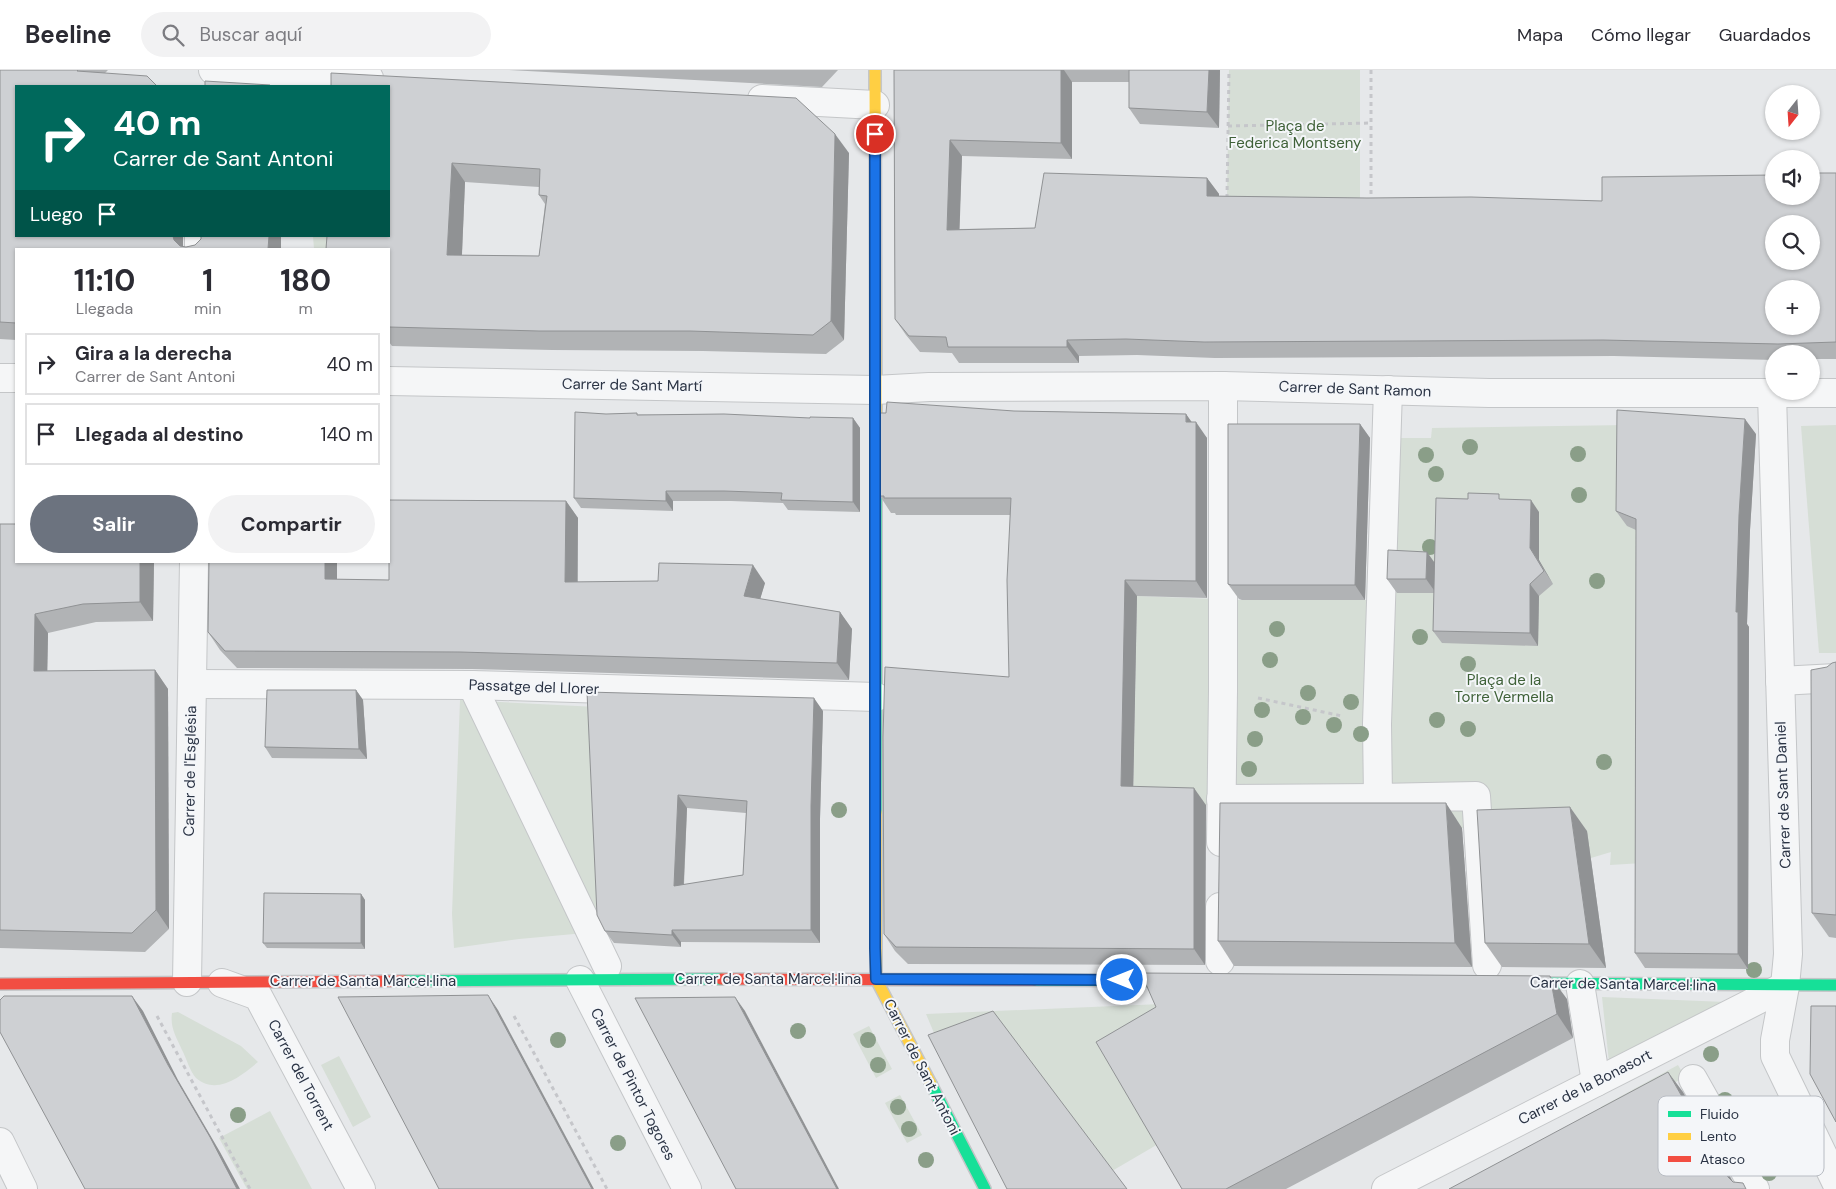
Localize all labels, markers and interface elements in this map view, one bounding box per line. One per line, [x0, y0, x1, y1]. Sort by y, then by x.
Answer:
search box [141, 12, 491, 57]
text: Beeline [25, 19, 111, 50]
icon: search [159, 21, 187, 49]
text: Buscar aquí [199, 22, 302, 47]
text: Mapa [1517, 23, 1563, 47]
text: Cómo llegar [1591, 23, 1691, 47]
text: Guardados [1719, 23, 1811, 47]
north arrow [1765, 85, 1820, 140]
map controls [1765, 85, 1820, 400]
text: 40 m [113, 100, 202, 146]
icon: right [30, 105, 95, 170]
pin [854, 113, 896, 155]
park label: Plaça de Federica Montseny [1229, 116, 1362, 153]
icon: arrive [861, 120, 889, 148]
text: Carrer de Sant Antoni [113, 144, 334, 173]
button: sound [1765, 150, 1820, 205]
icon: arrive [93, 200, 121, 228]
text: Luego [30, 202, 83, 227]
button: search [1765, 215, 1820, 270]
text: 11:10 [74, 261, 135, 300]
text: 1 [202, 261, 213, 300]
text: 180 [280, 261, 331, 300]
button: + [1765, 280, 1820, 335]
text: Llegada [76, 298, 133, 319]
text: min [194, 298, 221, 319]
text: m [299, 298, 313, 319]
text: Gira a la derecha [75, 341, 232, 366]
button: − [1765, 345, 1820, 400]
icon: right [32, 350, 60, 378]
text: 40 m [326, 352, 373, 377]
text: Carrer de Sant Antoni [75, 366, 235, 387]
street label: Carrer de Sant Martí [562, 374, 703, 396]
street label: Carrer de Sant Ramon [1278, 376, 1432, 402]
icon: arrive [32, 420, 60, 448]
text: Llegada al destino [75, 422, 244, 447]
text: 140 m [321, 422, 373, 447]
button: Salir [30, 495, 198, 553]
button: Compartir [208, 495, 375, 553]
park label: Plaça de la Torre Vermella [1454, 670, 1554, 707]
street label: Passatge del Llorer [468, 675, 600, 699]
street label: Carrer de l'Església [179, 705, 201, 837]
street label: Carrer de Sant Daniel [1770, 721, 1796, 869]
position arrow [1095, 953, 1147, 1005]
street label: Carrer de Santa Marcel·lina [675, 969, 861, 989]
street label: Carrer de Santa Marcel·lina [270, 971, 456, 991]
street label: Carrer de Santa Marcel·lina [1530, 972, 1716, 996]
street label: Carrer de Sant Antoni [879, 995, 965, 1139]
street label: Carrer de Pintor Togores [586, 1004, 680, 1164]
street label: Carrer del Torrent [263, 1016, 339, 1134]
street label: Carrer de la Bonasort [1515, 1044, 1655, 1129]
legend [1658, 1096, 1824, 1176]
text: Fluido [1700, 1105, 1739, 1123]
text: Lento [1700, 1127, 1737, 1145]
text: Atasco [1700, 1150, 1745, 1168]

